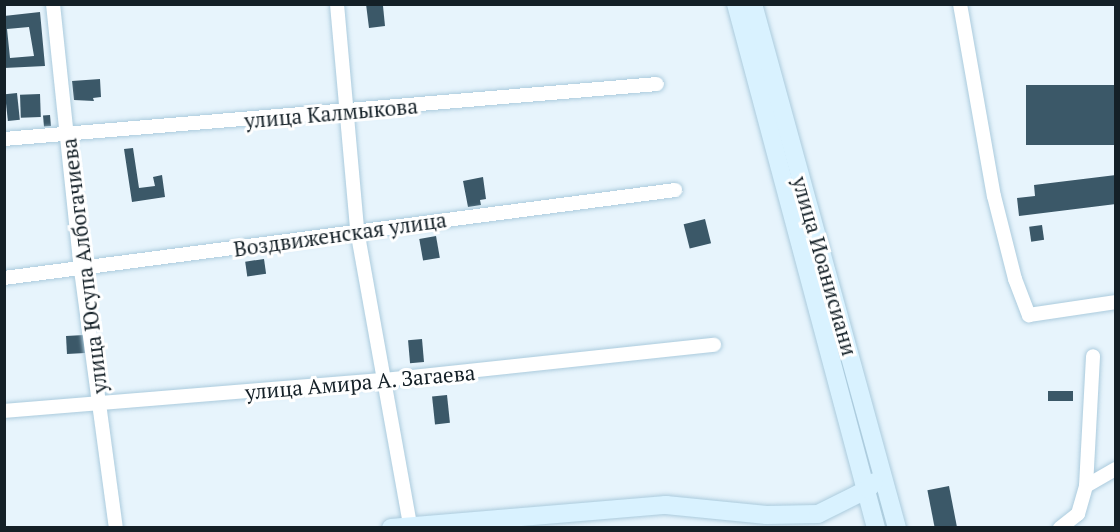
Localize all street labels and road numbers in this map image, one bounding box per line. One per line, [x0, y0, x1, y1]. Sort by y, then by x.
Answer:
street label: улица Калмыкова [243, 93, 419, 133]
street label: улица Юсупа Албогачиева [56, 137, 112, 395]
street label: улица Иоанисиани [787, 173, 863, 359]
street label: Воздвиженская улица [232, 207, 448, 261]
street label: улица Амира А. Загаева [243, 359, 477, 405]

